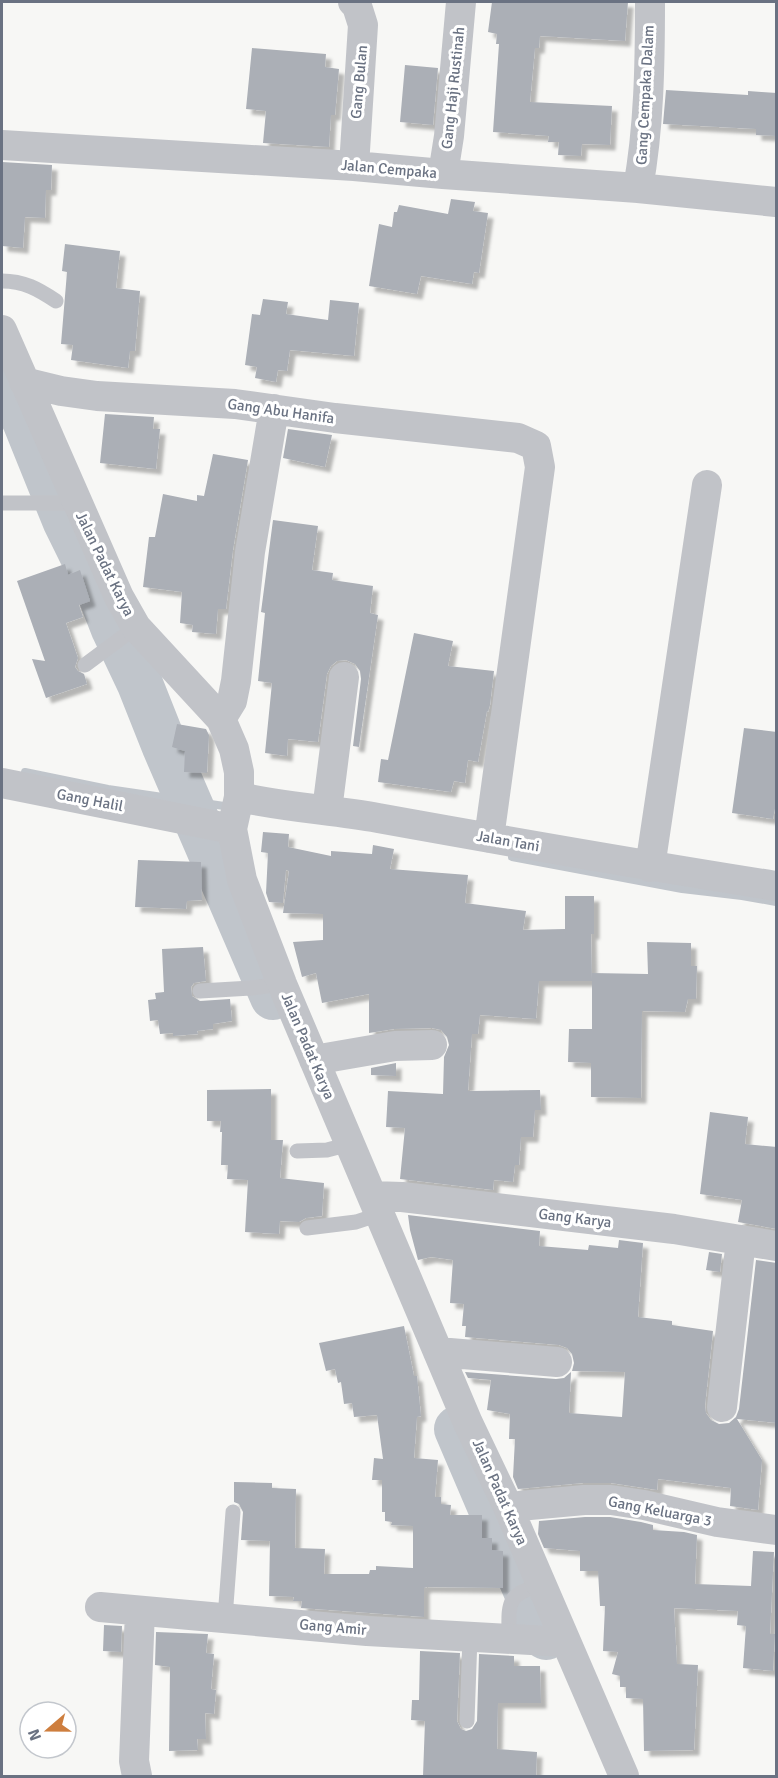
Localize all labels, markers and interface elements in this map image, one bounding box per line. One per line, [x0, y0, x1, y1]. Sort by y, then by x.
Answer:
street label: Gang Cempaka Dalam [632, 24, 658, 165]
street label: Gang Haji Rustinah [438, 26, 468, 150]
street label: Gang Bulan [347, 44, 371, 120]
street label: Jalan Cempaka [340, 156, 438, 182]
street label: Gang Abu Hanifa [226, 395, 336, 427]
street label: Jalan Padat Karya [72, 509, 138, 619]
street label: Gang Halil [55, 785, 125, 815]
street label: Jalan Tani [475, 827, 541, 855]
street label: Jalan Padat Karya [277, 990, 339, 1102]
street label: Gang Karya [537, 1205, 613, 1231]
street label: Jalan Padat Karya [469, 1436, 531, 1548]
street label: Gang Keluarga 3 [607, 1492, 713, 1530]
street label: Gang Amir [299, 1615, 368, 1639]
north arrow [18, 1700, 78, 1760]
text: N [24, 1726, 46, 1743]

